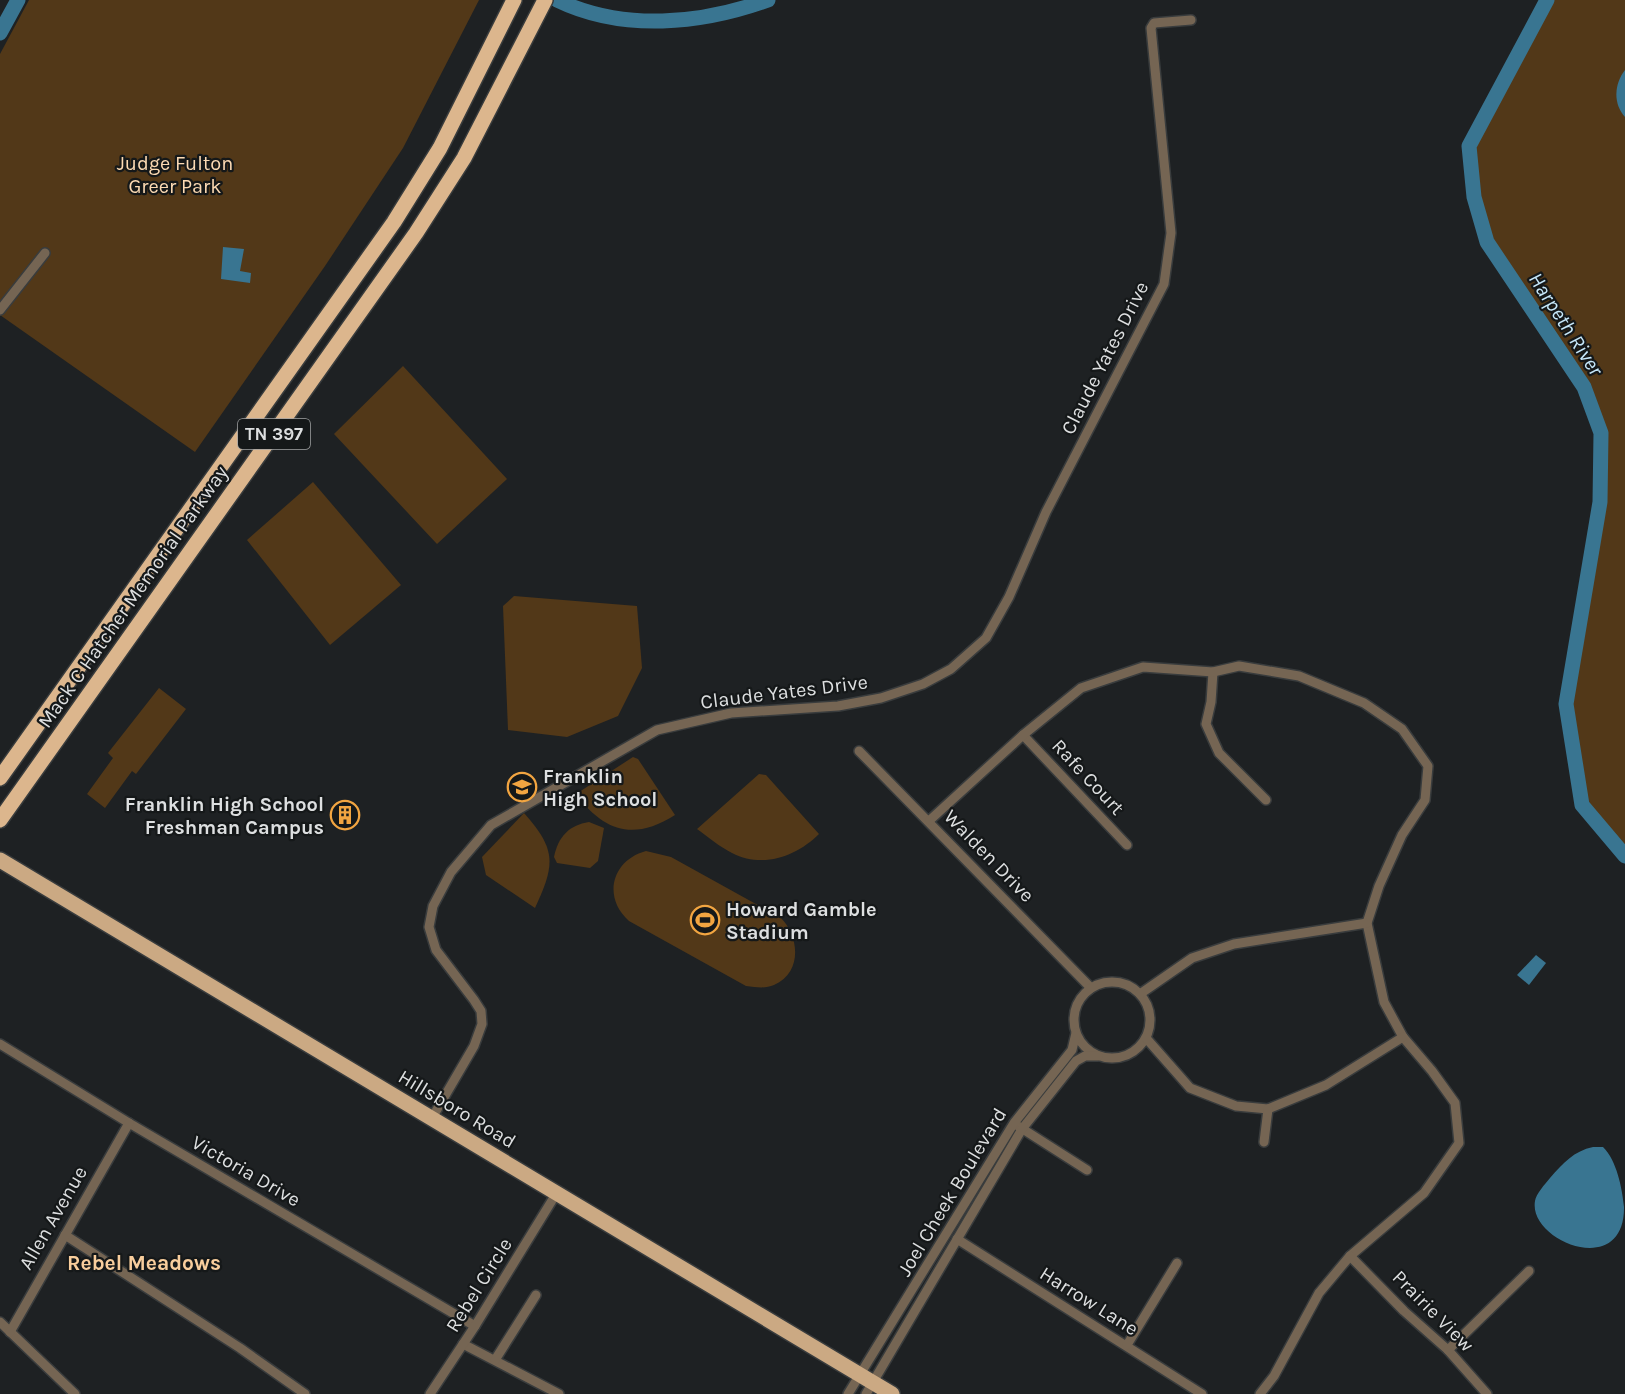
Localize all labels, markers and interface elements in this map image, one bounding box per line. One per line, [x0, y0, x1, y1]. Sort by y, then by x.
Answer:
park label: Judge Fulton Greer Park [117, 152, 233, 198]
water label: Harpeth River [1524, 268, 1609, 381]
street label: Claude Yates Drive [1057, 278, 1153, 438]
road number: TN 397 [238, 419, 310, 449]
street label: Mack C Hatcher Memorial Parkway [33, 462, 233, 732]
street label: Claude Yates Drive [699, 670, 869, 714]
street label: Rafe Court [1047, 734, 1129, 820]
place label: Franklin High School [543, 765, 657, 811]
school or university icon: Franklin High School [506, 771, 538, 803]
place label: Franklin High School Freshman Campus [125, 793, 324, 839]
building icon: Franklin High School Freshman Campus [329, 799, 361, 831]
street label: Walden Drive [939, 805, 1039, 907]
place label: Howard Gamble Stadium [726, 898, 877, 944]
sports icon: Howard Gamble Stadium [689, 904, 721, 936]
street label: Hillsboro Road [394, 1065, 520, 1153]
street label: Joel Cheek Boulevard [893, 1104, 1011, 1280]
street label: Victoria Drive [188, 1131, 304, 1211]
street label: Allen Avenue [14, 1162, 92, 1274]
street label: Rebel Circle [441, 1234, 517, 1336]
district label: Rebel Meadows [67, 1251, 221, 1275]
street label: Harrow Lane [1036, 1262, 1142, 1340]
street label: Prairie View [1388, 1266, 1479, 1357]

